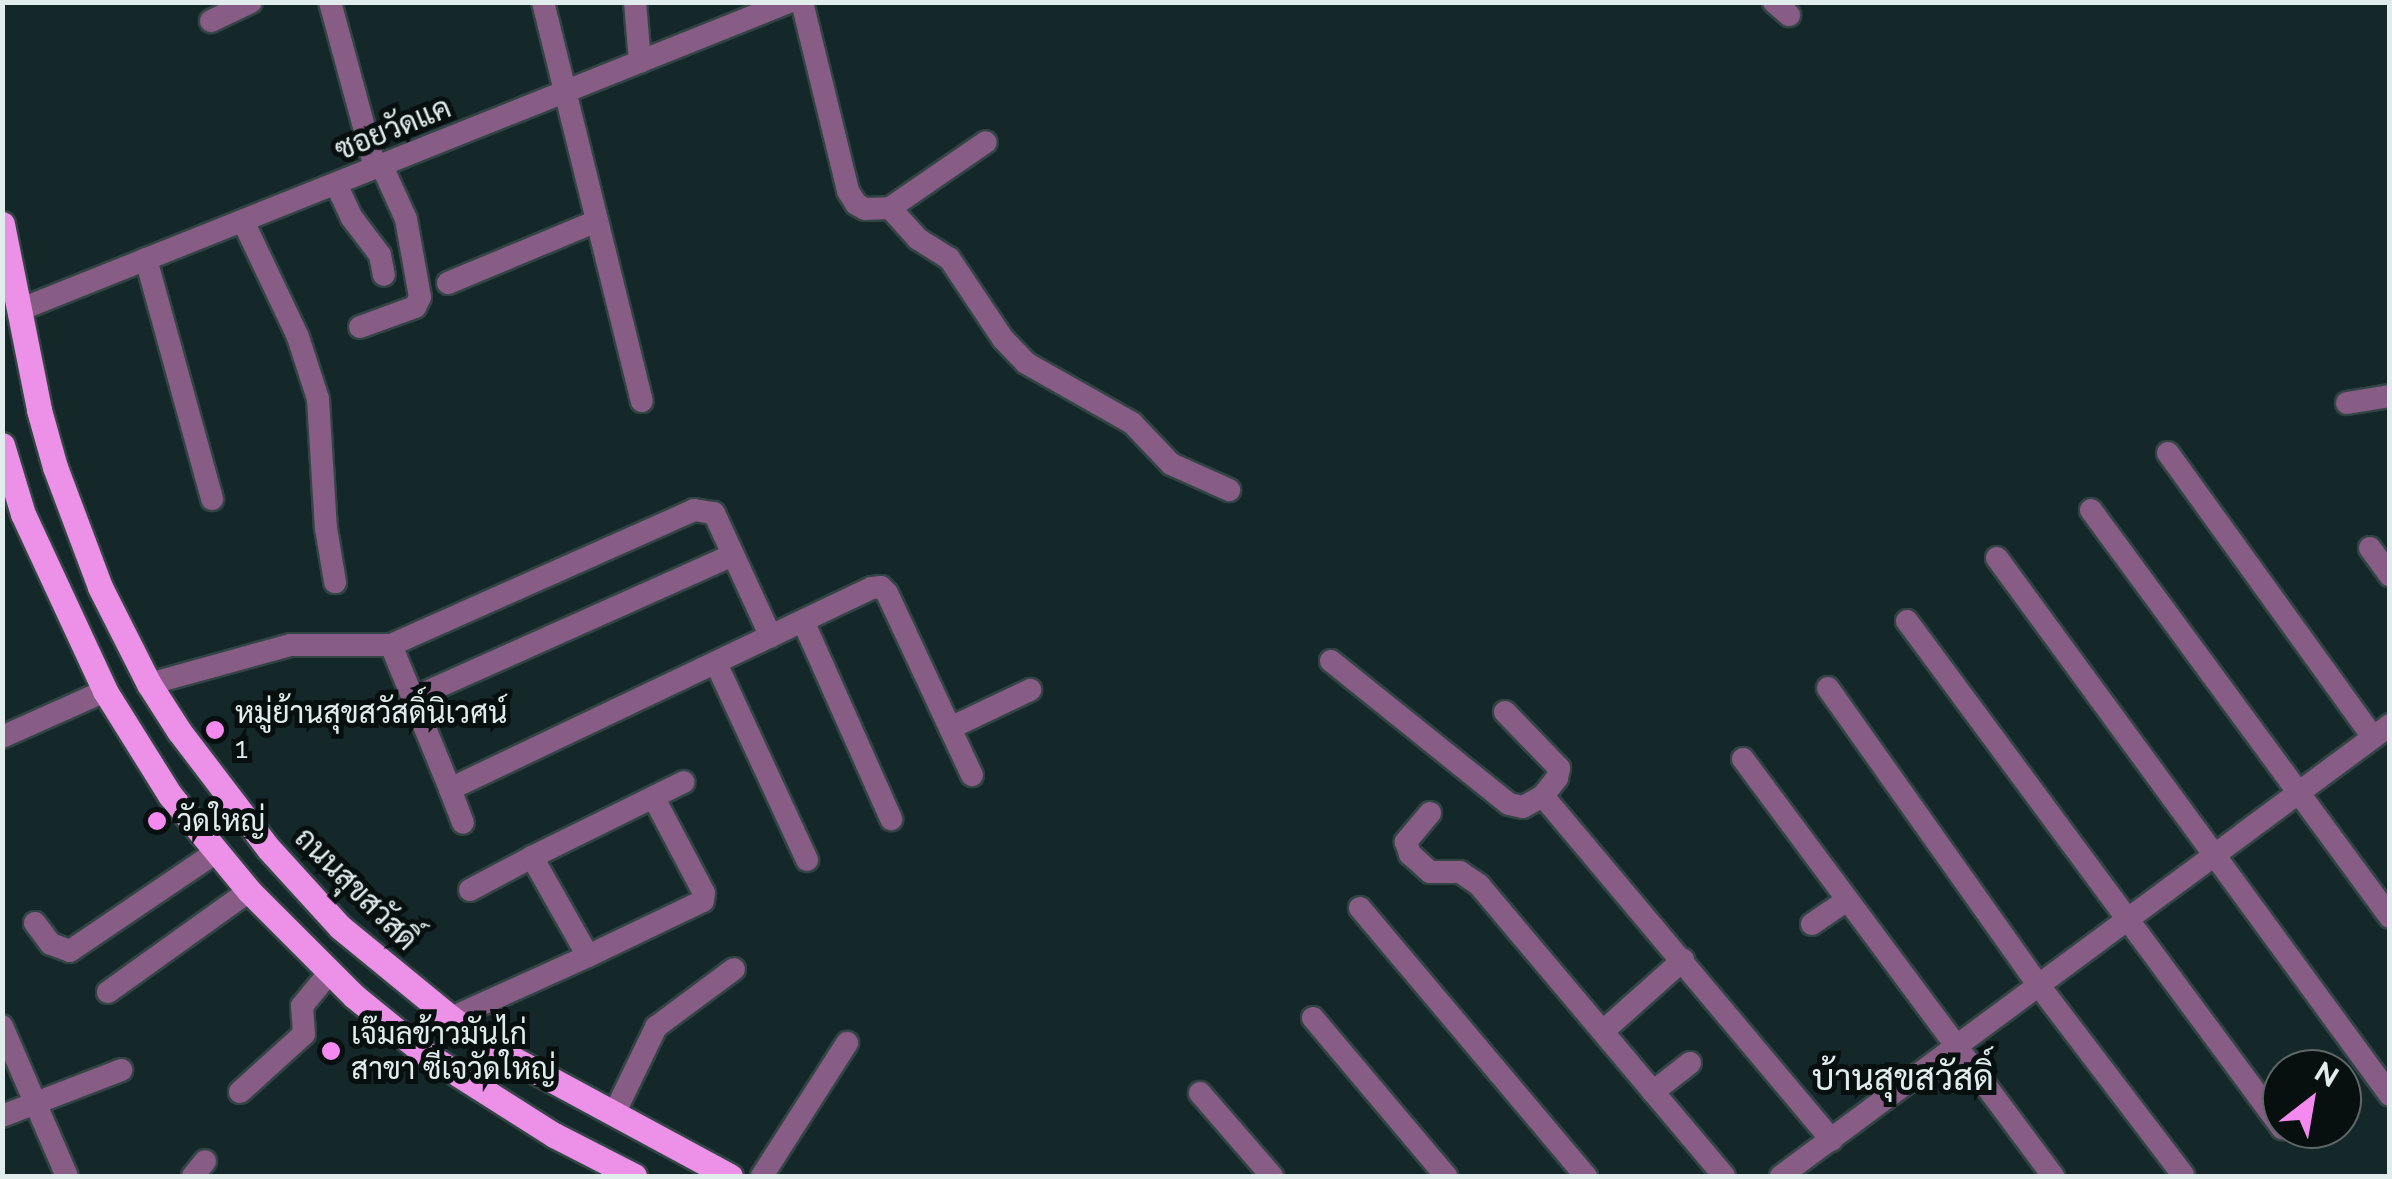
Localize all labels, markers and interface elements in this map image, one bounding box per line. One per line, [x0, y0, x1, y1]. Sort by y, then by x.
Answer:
street label: ซอยวัดแค [330, 89, 456, 169]
place label: หมู่ย้านสุขสวัสดิ์นิเวศน์ 1 [235, 695, 507, 766]
marker: หมู่ย้านสุขสวัสดิ์นิเวศน์ 1 [204, 719, 226, 741]
place label: วัดใหญ่ [177, 803, 265, 839]
marker: วัดใหญ่ [146, 810, 168, 832]
street label: ถนนสุขสวัสดิ์ [287, 820, 425, 958]
place label: เจ๊มลข้าวมันไก่ สาขา ซีเจวัดใหญ่ [351, 1016, 556, 1086]
marker: เจ๊มลข้าวมันไก่ สาขา ซีเจวัดใหญ่ [320, 1040, 342, 1062]
north arrow [2262, 1049, 2362, 1149]
text: N [2309, 1055, 2344, 1094]
district label: บ้านสุขสวัสดิ์ [1812, 1057, 1994, 1099]

